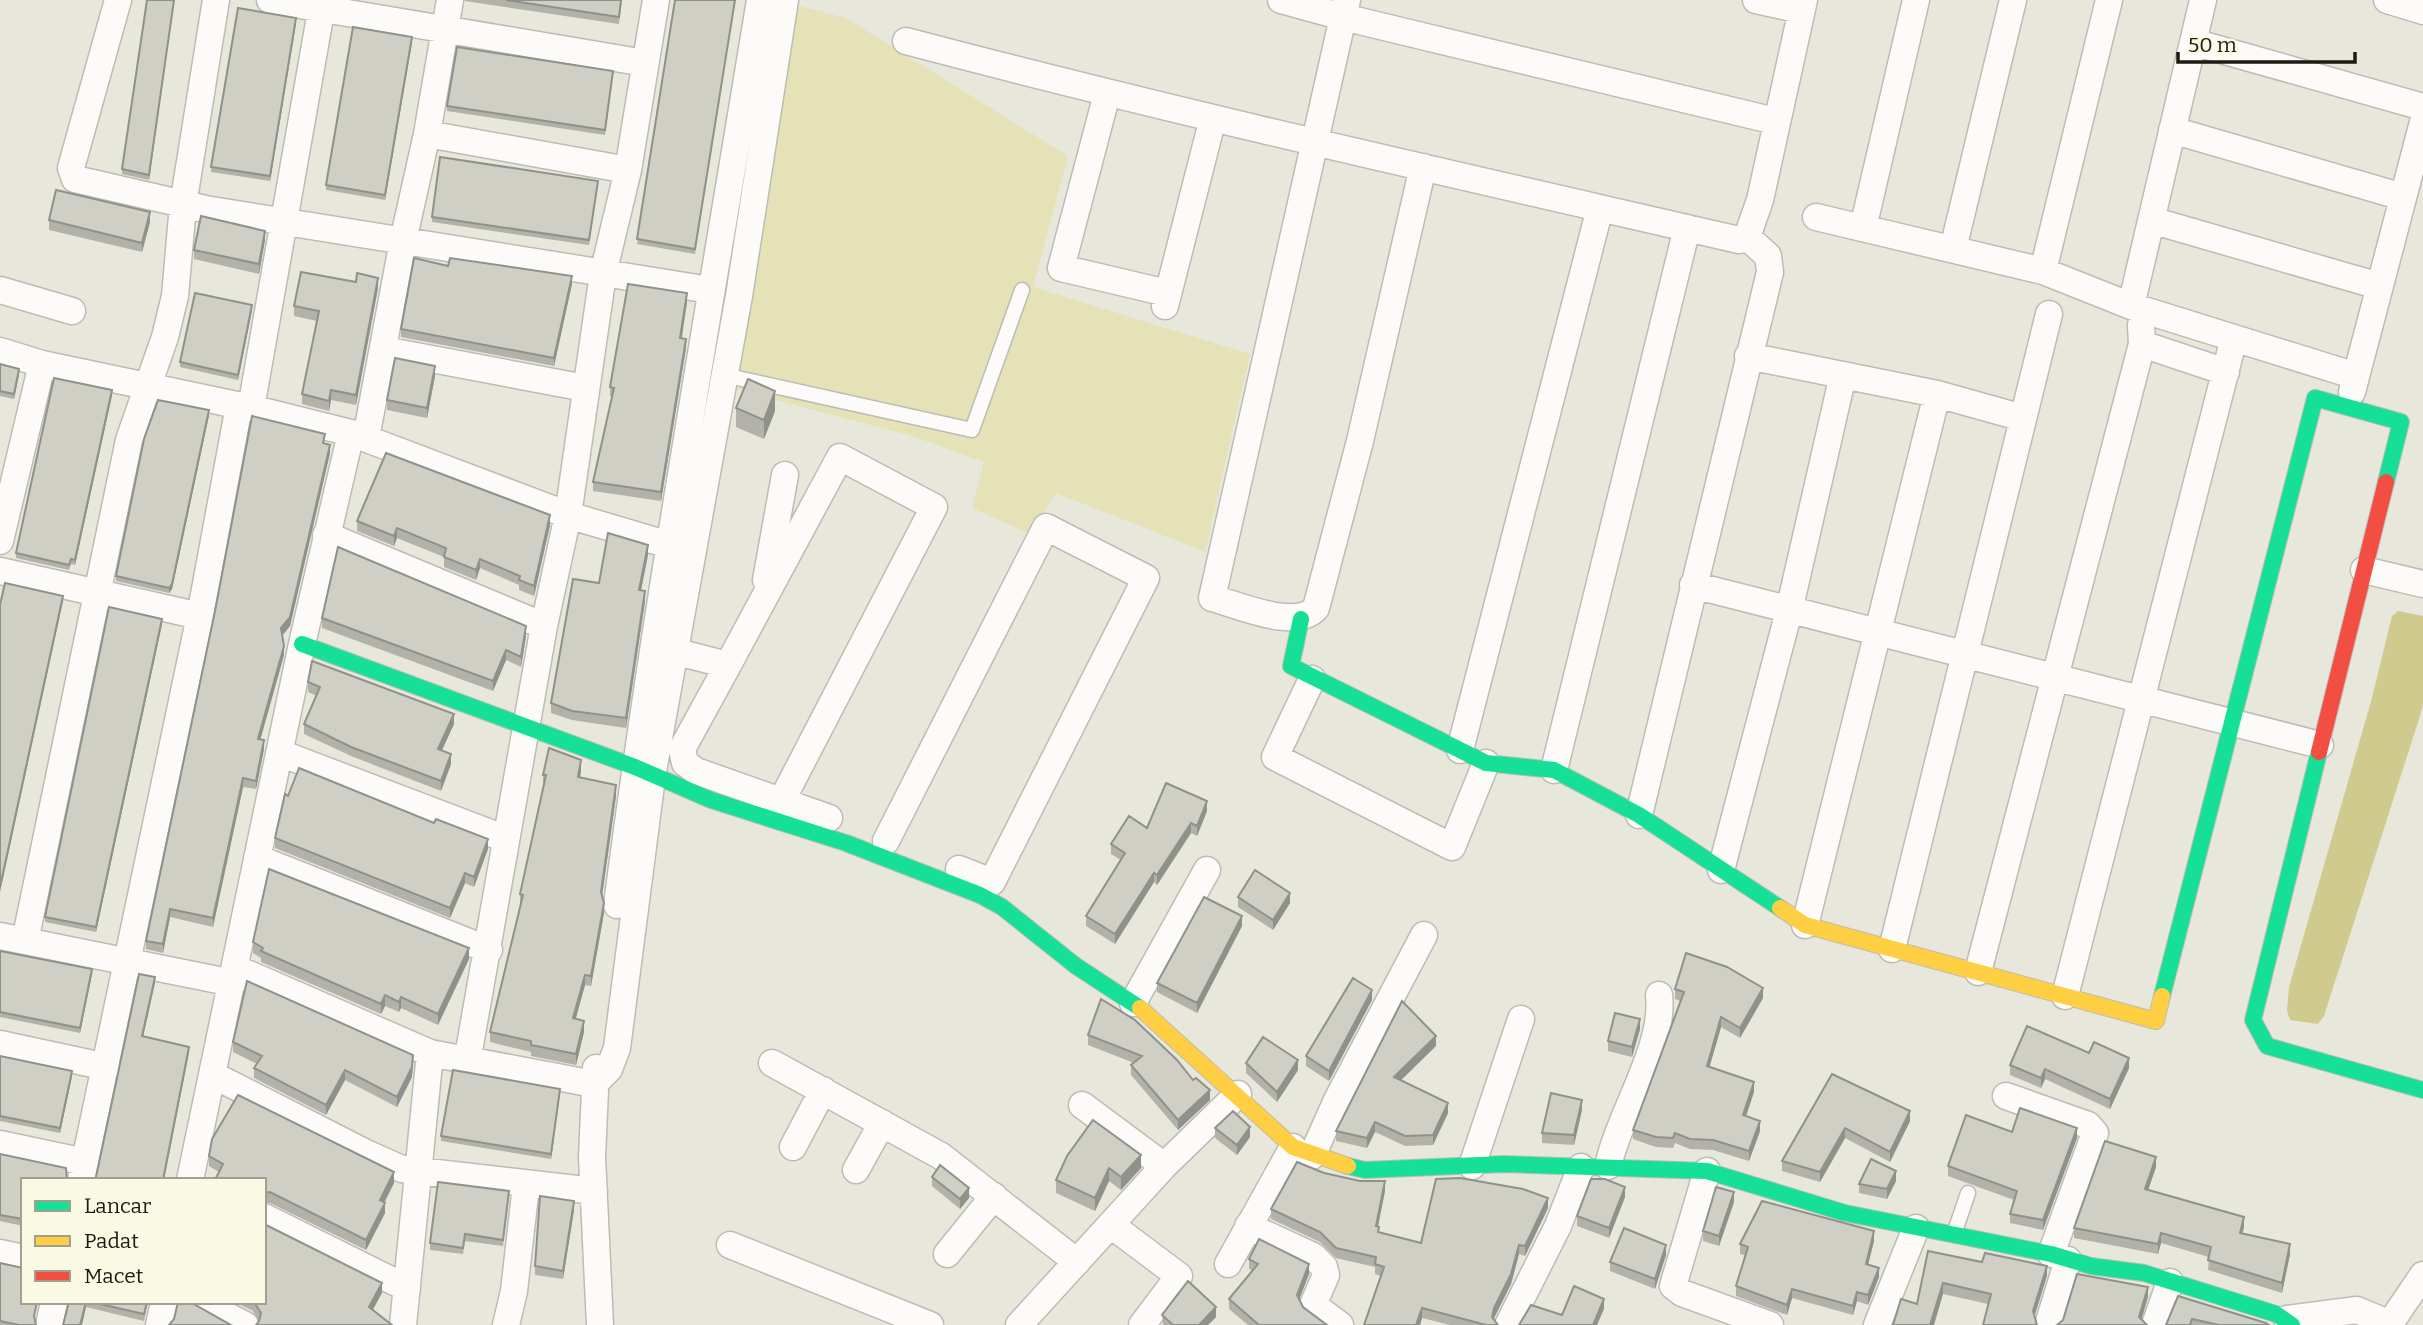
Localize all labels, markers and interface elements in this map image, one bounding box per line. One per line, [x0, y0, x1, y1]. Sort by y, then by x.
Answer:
scale bar [2178, 21, 2355, 65]
text: 50 m [2188, 32, 2237, 58]
legend [21, 1178, 266, 1304]
text: Lancar [84, 1193, 151, 1219]
text: Padat [84, 1228, 139, 1254]
text: Macet [84, 1263, 144, 1289]

